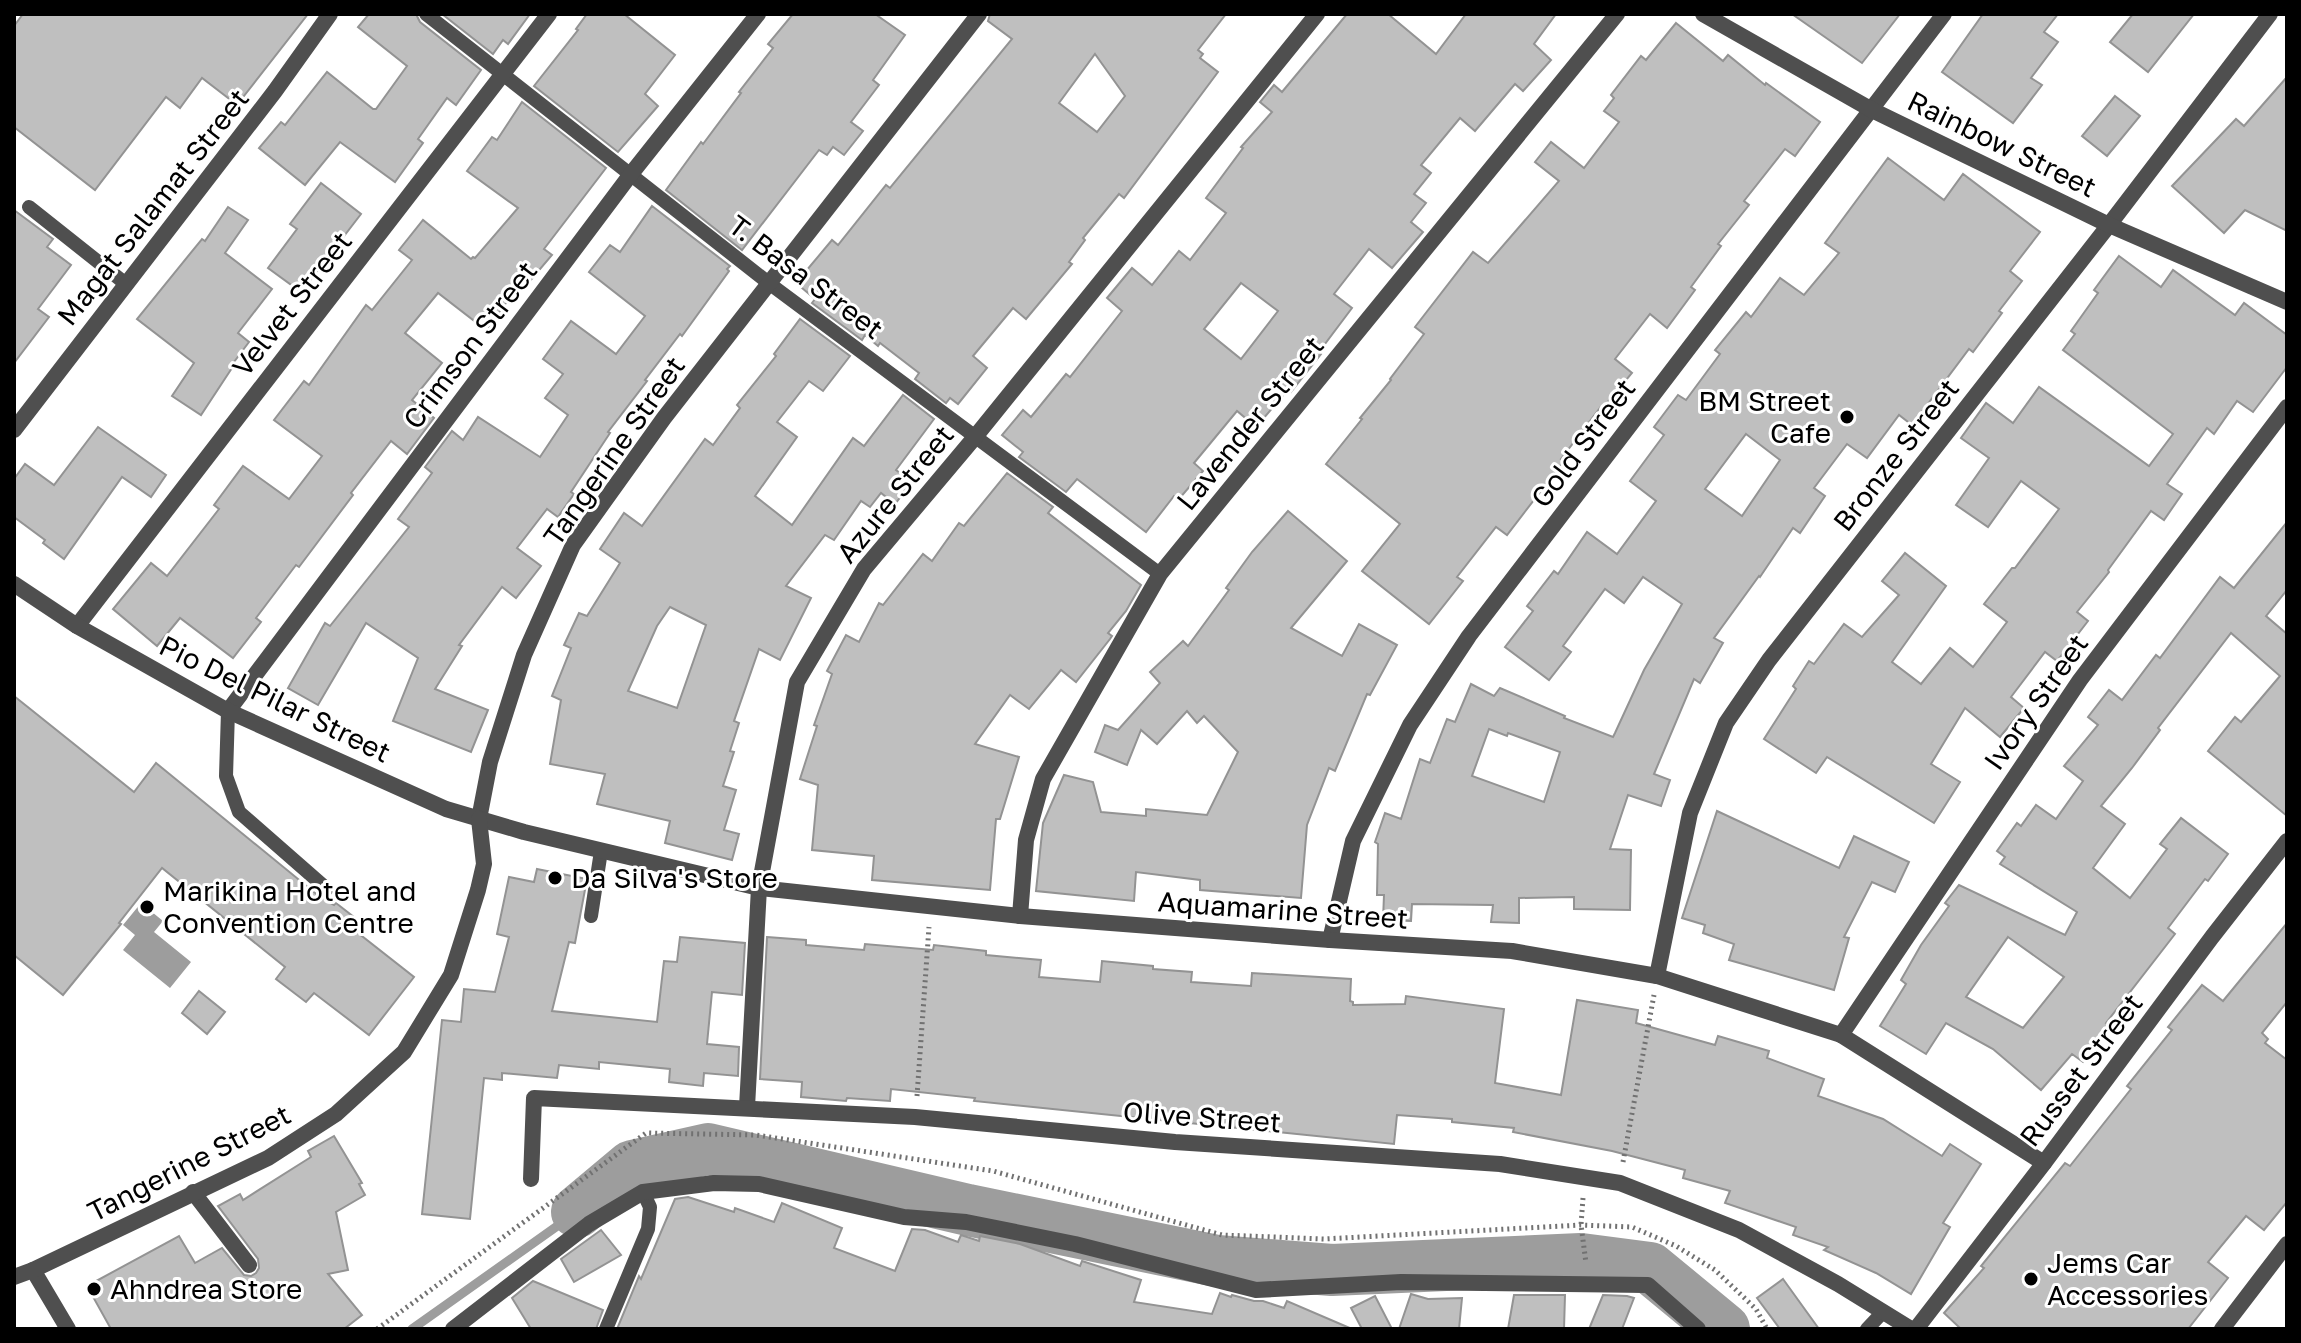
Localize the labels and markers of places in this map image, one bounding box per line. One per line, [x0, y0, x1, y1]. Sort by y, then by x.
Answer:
place label: BM Street Cafe [1698, 384, 1831, 449]
marker: BM Street Cafe [1838, 408, 1856, 426]
place label: Da Silva's Store [571, 861, 778, 894]
marker: Da Silva's Store [546, 869, 564, 887]
place label: Marikina Hotel and Convention Centre [163, 874, 416, 939]
marker: Marikina Hotel and Convention Centre [138, 898, 156, 916]
place label: Jems Car Accessories [2047, 1246, 2208, 1311]
marker: Jems Car Accessories [2022, 1270, 2040, 1288]
place label: Ahndrea Store [110, 1272, 302, 1305]
marker: Ahndrea Store [85, 1280, 103, 1298]

